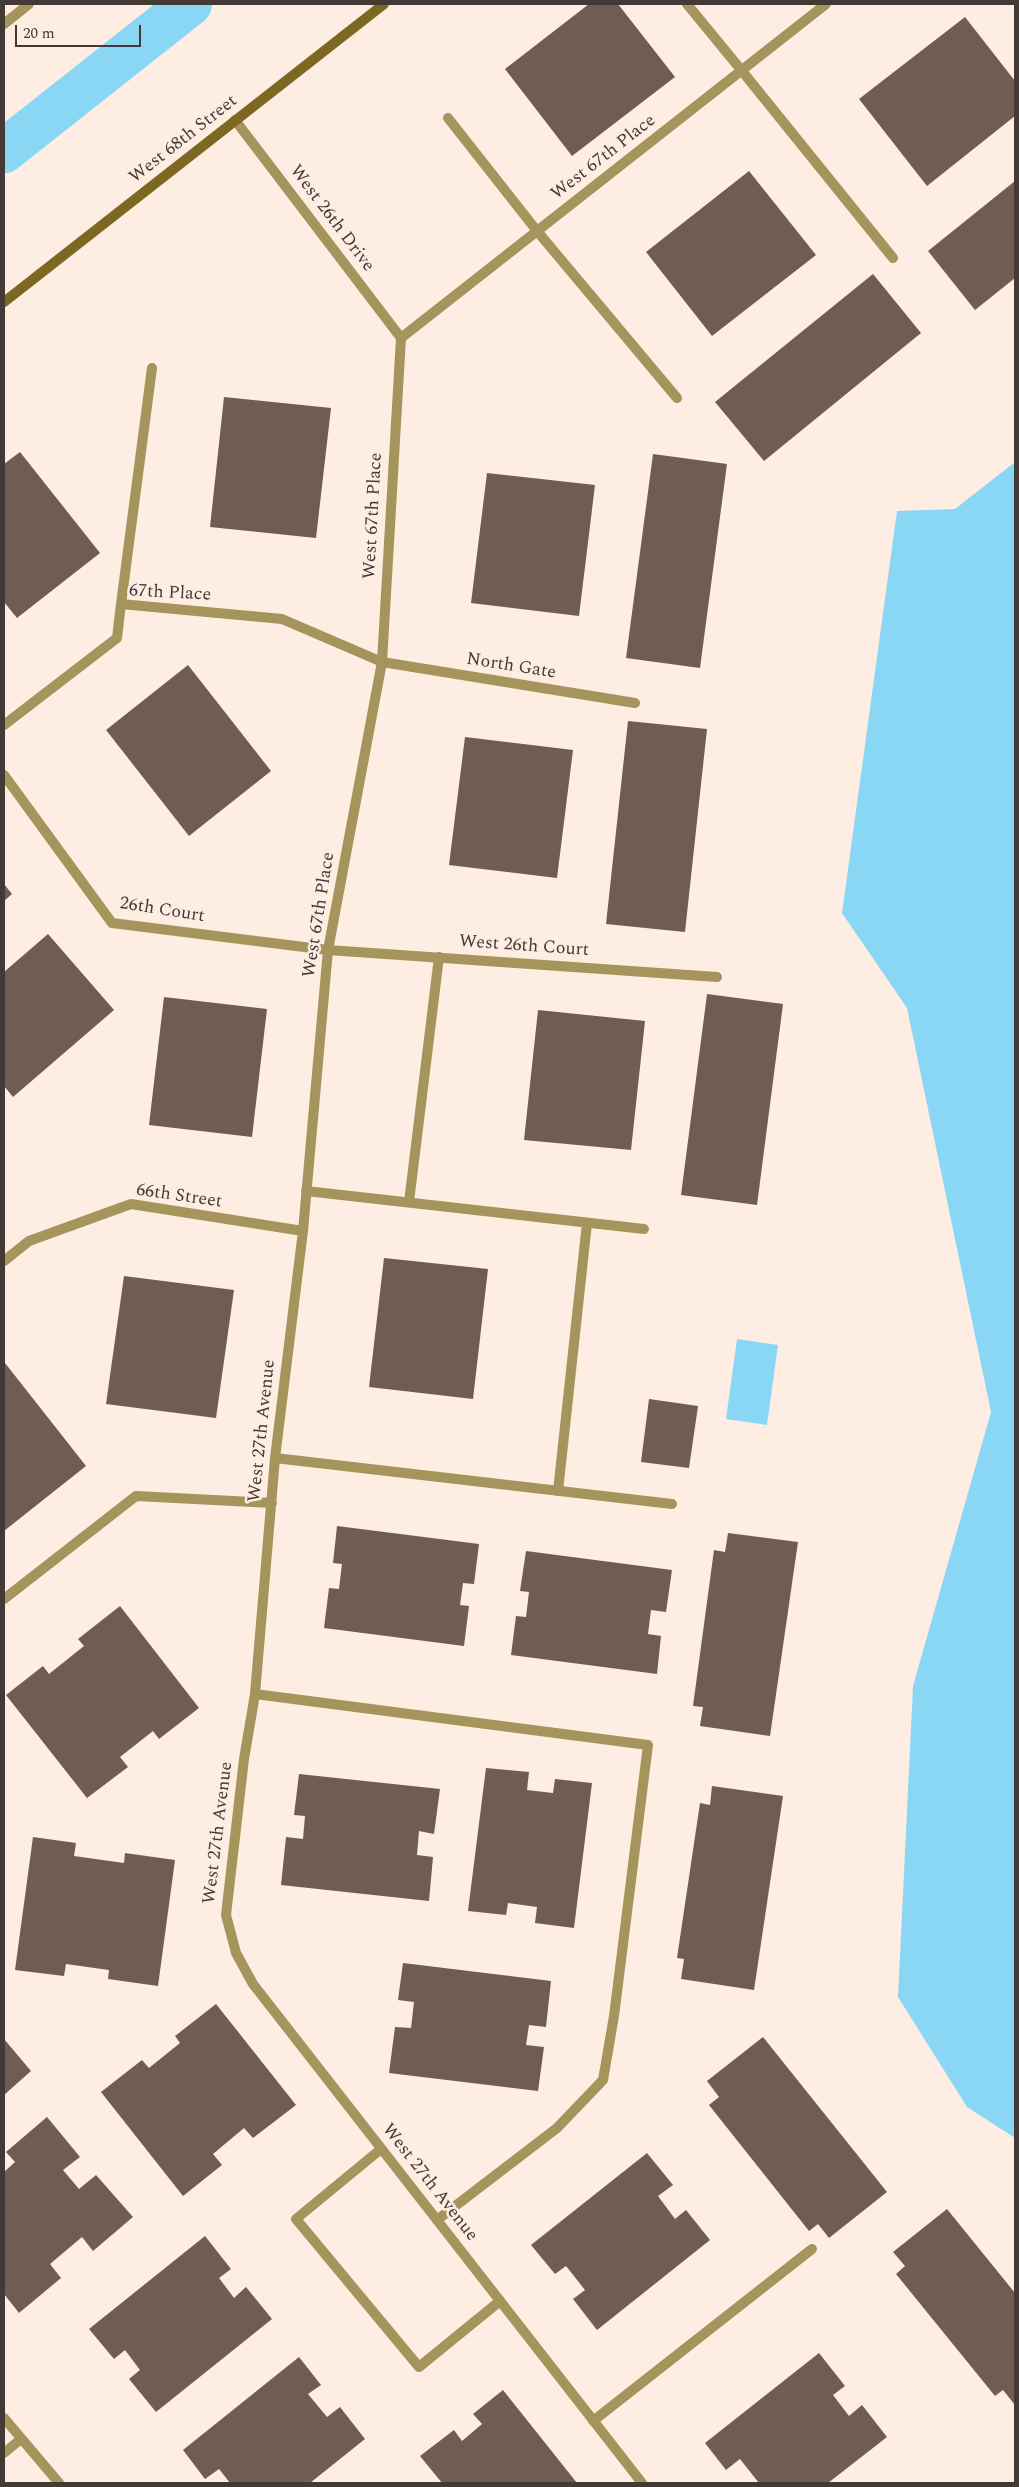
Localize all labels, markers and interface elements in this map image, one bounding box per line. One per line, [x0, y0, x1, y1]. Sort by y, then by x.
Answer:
scale bar [18, 15, 144, 47]
text: 20 m [23, 22, 55, 45]
street label: West 68th Street [126, 91, 242, 189]
street label: West 67th Place [547, 110, 661, 206]
street label: West 26th Drive [284, 161, 378, 277]
street label: West 67th Place [360, 452, 388, 580]
street label: 67th Place [128, 581, 212, 607]
street label: North Gate [465, 649, 557, 685]
street label: West 67th Place [299, 851, 341, 979]
street label: 26th Court [118, 894, 206, 928]
street label: West 26th Court [458, 932, 590, 962]
street label: 66th Street [135, 1180, 223, 1214]
street label: West 27th Avenue [245, 1359, 281, 1503]
street label: West 27th Avenue [200, 1761, 238, 1905]
street label: West 27th Avenue [376, 2120, 482, 2246]

